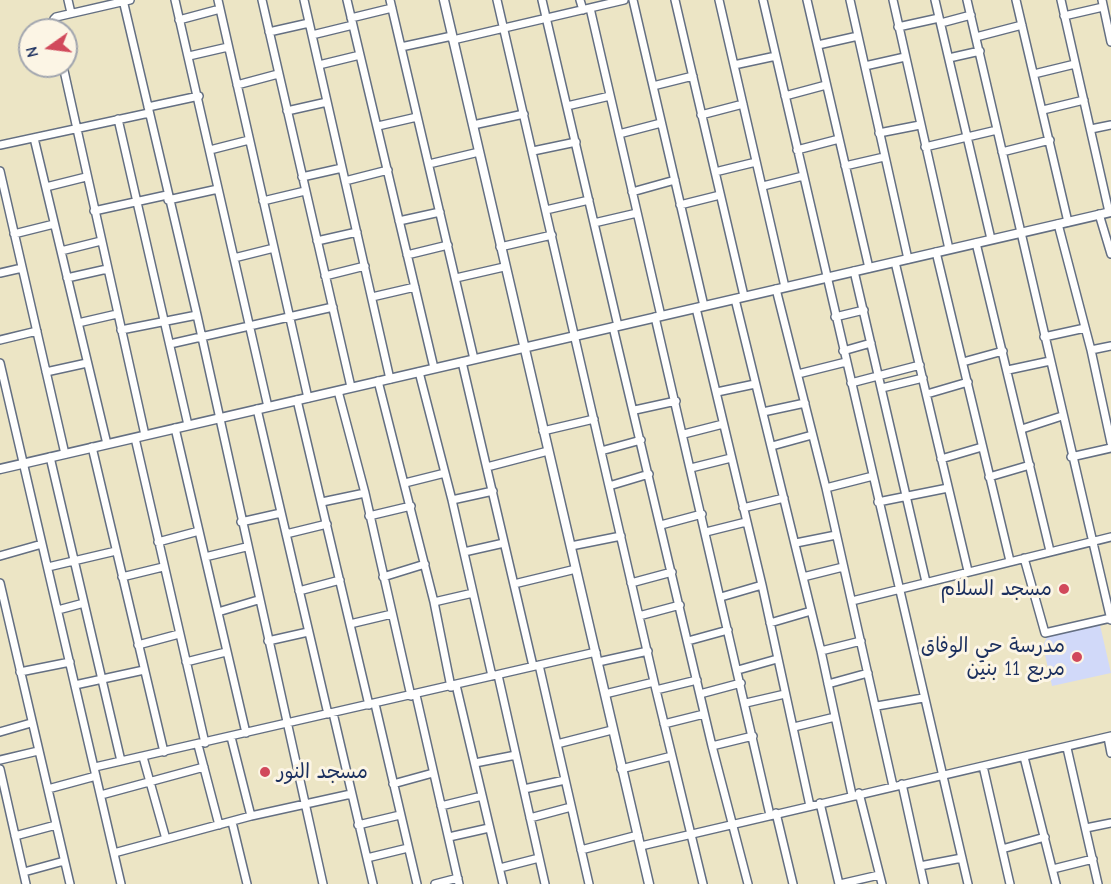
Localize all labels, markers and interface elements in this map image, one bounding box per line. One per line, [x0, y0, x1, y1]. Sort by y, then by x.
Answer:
north arrow [18, 18, 78, 78]
text: N [22, 45, 42, 59]
place label: مسجد السلام [940, 577, 1052, 601]
marker: مسجد السلام [1057, 582, 1071, 596]
place label: مدرسة حي الوفاق مربع 11 بنين [921, 634, 1065, 681]
marker: مدرسة حي الوفاق مربع 11 بنين [1070, 650, 1084, 664]
place label: مسجد النور [277, 760, 368, 784]
marker: مسجد النور [258, 765, 272, 779]

